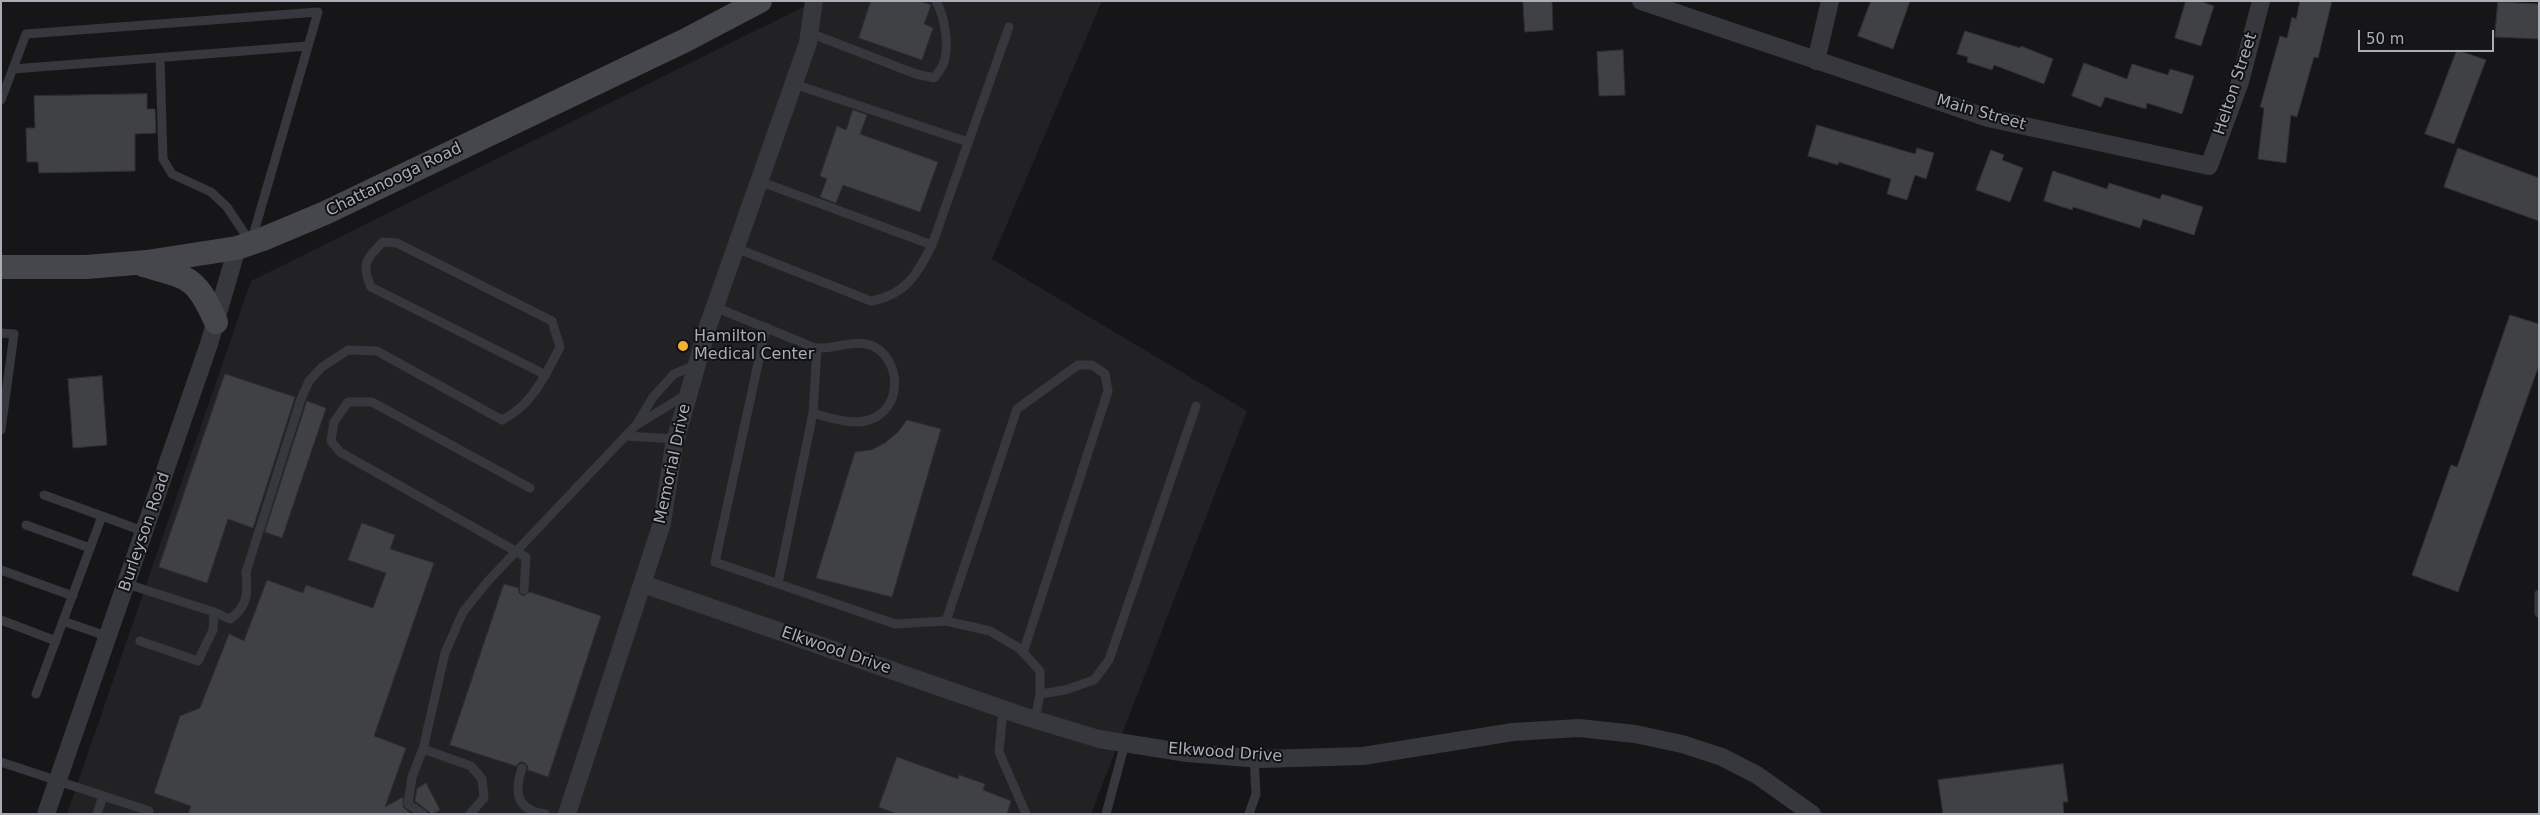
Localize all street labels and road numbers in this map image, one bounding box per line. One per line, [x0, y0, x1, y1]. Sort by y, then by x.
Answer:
street label: Helton Street [2210, 31, 2262, 137]
street label: Main Street [1934, 91, 2028, 135]
street label: Chattanooga Road [323, 139, 465, 221]
street label: Memorial Drive [651, 402, 695, 526]
street label: Burleyson Road [116, 470, 174, 594]
street label: Elkwood Drive [779, 623, 893, 679]
street label: Elkwood Drive [1167, 739, 1283, 767]

